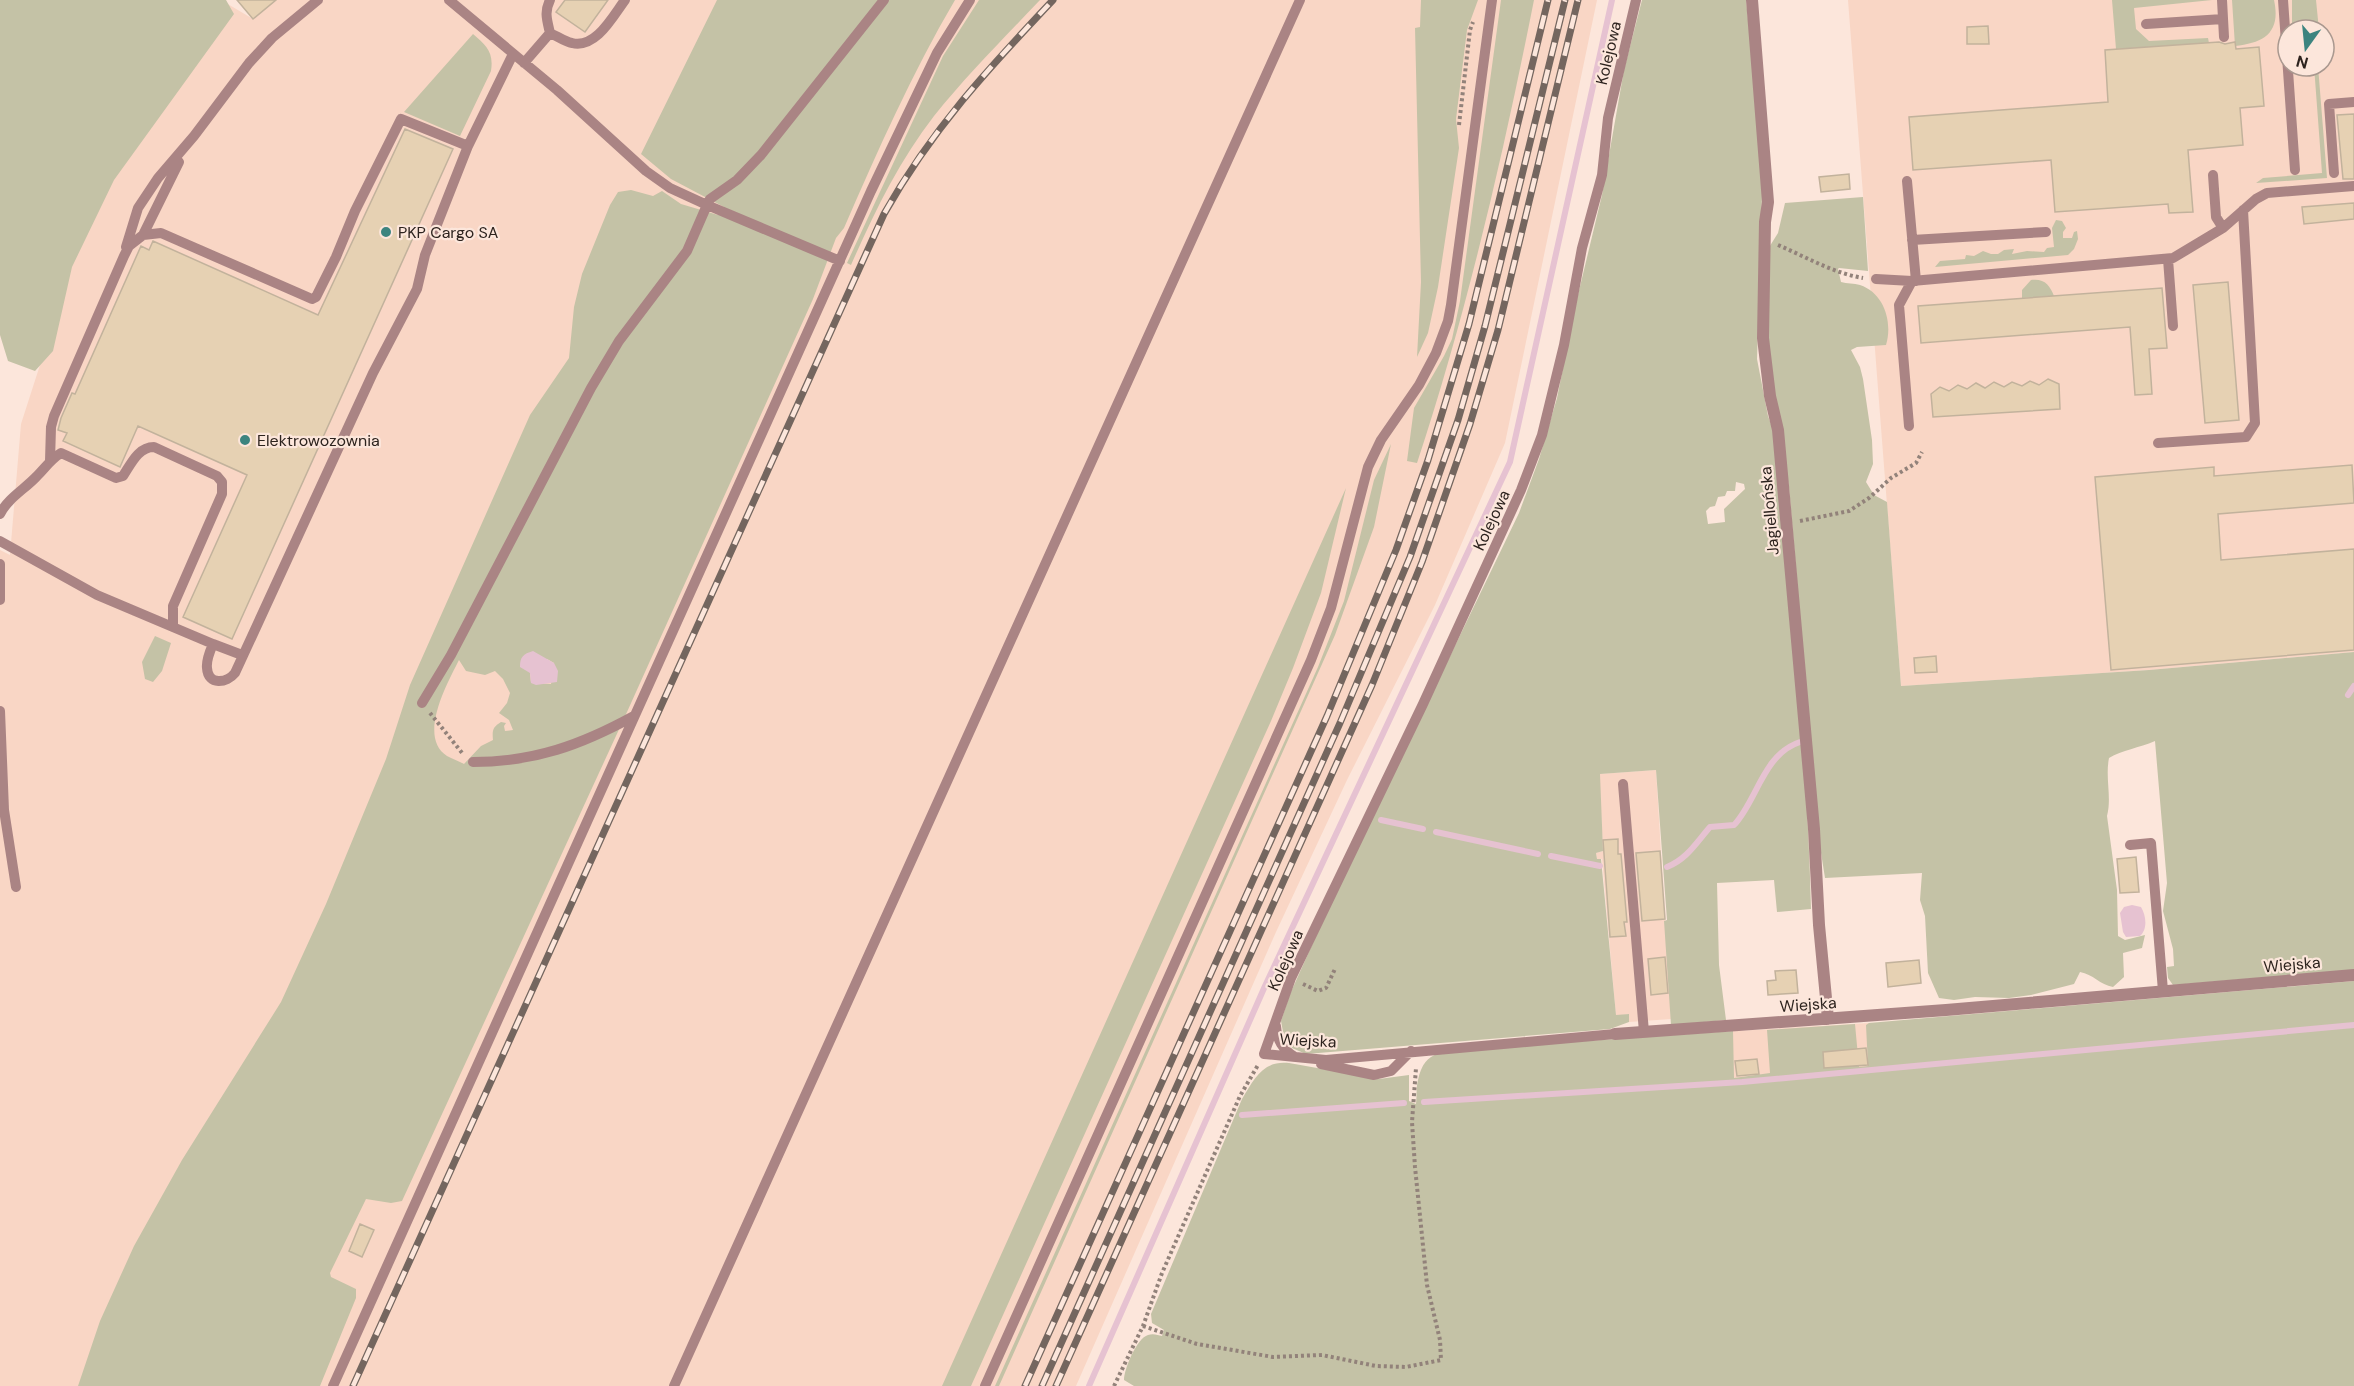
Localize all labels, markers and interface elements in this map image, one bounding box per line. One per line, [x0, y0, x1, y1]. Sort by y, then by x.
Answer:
north arrow [2276, 18, 2336, 78]
street label: Kolejowa [1591, 19, 1626, 87]
text: N [2294, 50, 2311, 74]
place label: PKP Cargo SA [398, 222, 499, 243]
marker: PKP Cargo SA [379, 225, 393, 239]
place label: Elektrowozownia [257, 430, 380, 451]
marker: Elektrowozownia [238, 433, 252, 447]
street label: Jagiellońska [1755, 466, 1784, 556]
street label: Kolejowa [1468, 486, 1515, 554]
street label: Kolejowa [1263, 926, 1308, 994]
street label: Wiejska [2263, 952, 2321, 977]
street label: Wiejska [1779, 992, 1837, 1017]
street label: Wiejska [1279, 1029, 1337, 1052]

